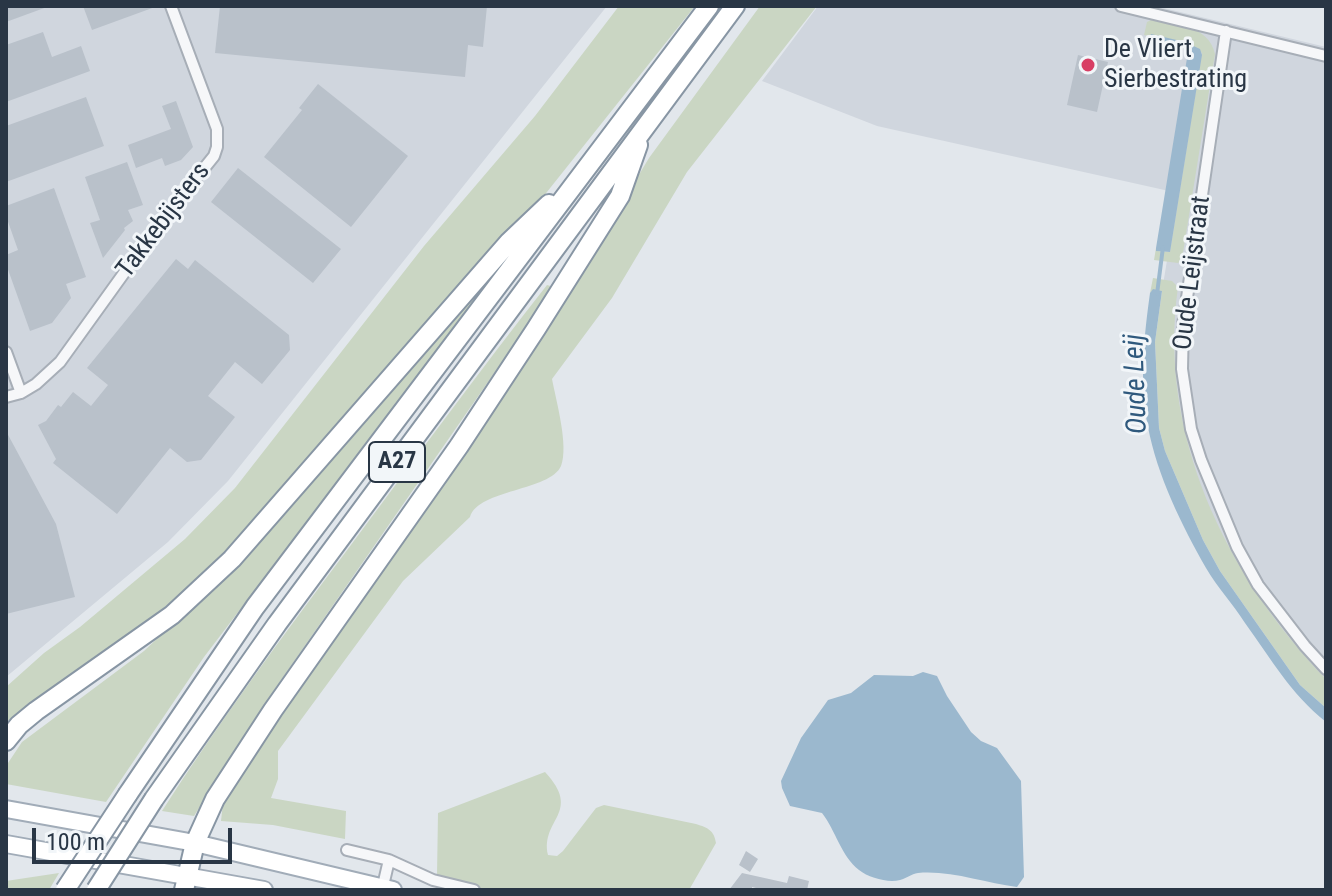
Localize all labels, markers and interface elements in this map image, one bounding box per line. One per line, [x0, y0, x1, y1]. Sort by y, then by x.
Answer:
place label: De Vliert Sierbestrating [1104, 34, 1247, 96]
marker: De Vliert Sierbestrating [1079, 56, 1097, 74]
street label: Takkebijsters [111, 157, 217, 285]
street label: Oude Leijstraat [1168, 194, 1218, 352]
water label: Oude Leij [1118, 333, 1156, 435]
road number: A27 [369, 442, 425, 482]
scale bar [36, 812, 236, 862]
text: 100 m [46, 828, 105, 856]

